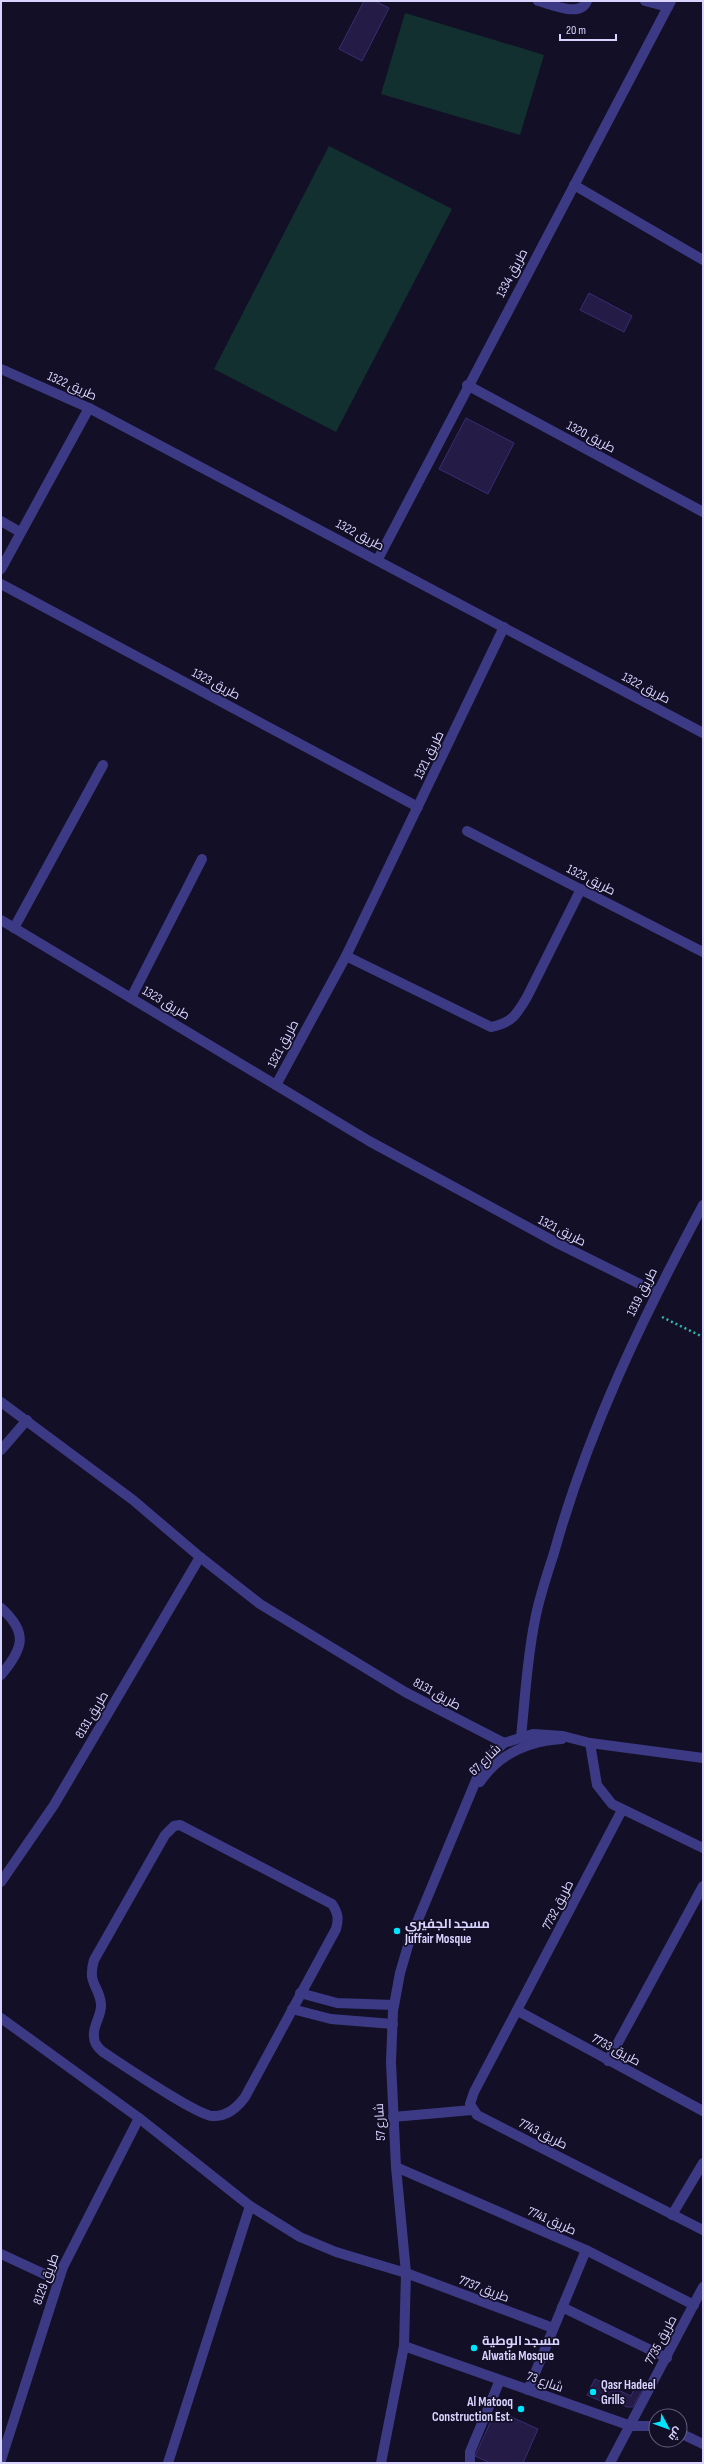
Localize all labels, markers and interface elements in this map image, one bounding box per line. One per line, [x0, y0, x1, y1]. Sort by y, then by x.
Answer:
scale bar [560, 16, 616, 42]
text: 20 m [566, 23, 586, 38]
street label: طريق 1334 [493, 246, 531, 300]
street label: طريق 1322 [45, 368, 99, 404]
street label: طريق 1320 [564, 418, 618, 456]
street label: طريق 1322 [333, 516, 387, 554]
street label: طريق 1323 [189, 665, 243, 703]
street label: طريق 1322 [619, 669, 673, 707]
street label: طريق 1321 [410, 728, 448, 782]
street label: طريق 1323 [564, 861, 618, 899]
street label: طريق 1323 [139, 983, 193, 1023]
street label: طريق 1321 [264, 1017, 302, 1071]
street label: طريق 1321 [535, 1212, 589, 1250]
street label: طريق 1319 [623, 1265, 661, 1319]
street label: طريق 8131 [410, 1674, 464, 1714]
street label: طريق 8131 [72, 1689, 112, 1741]
street label: شارع 67 [466, 1741, 504, 1779]
street label: طريق 7732 [539, 1878, 577, 1932]
place label: مسجد الجفيري Juffair Mosque [404, 1916, 490, 1947]
marker: مسجد الجفيري Juffair Mosque [392, 1926, 402, 1936]
street label: طريق 7733 [589, 2030, 643, 2070]
street label: شارع 57 [371, 2103, 389, 2141]
street label: طريق 7743 [516, 2115, 570, 2153]
street label: طريق 7741 [525, 2203, 579, 2239]
street label: طريق 8129 [29, 2251, 63, 2307]
street label: طريق 7737 [456, 2272, 512, 2306]
street label: طريق 7735 [642, 2313, 680, 2367]
place label: مسجد الوطية Alwatia Mosque [481, 2333, 560, 2364]
marker: مسجد الوطية Alwatia Mosque [469, 2343, 479, 2353]
street label: شارع 73 [524, 2368, 566, 2396]
place label: Qasr Hadeel Grills [601, 2377, 656, 2408]
marker: Qasr Hadeel Grills [588, 2387, 598, 2397]
place label: Al Matooq Construction Est. [432, 2394, 513, 2425]
marker: Al Matooq Construction Est. [516, 2404, 526, 2414]
north arrow [648, 2408, 688, 2448]
text: ش [666, 2425, 685, 2444]

